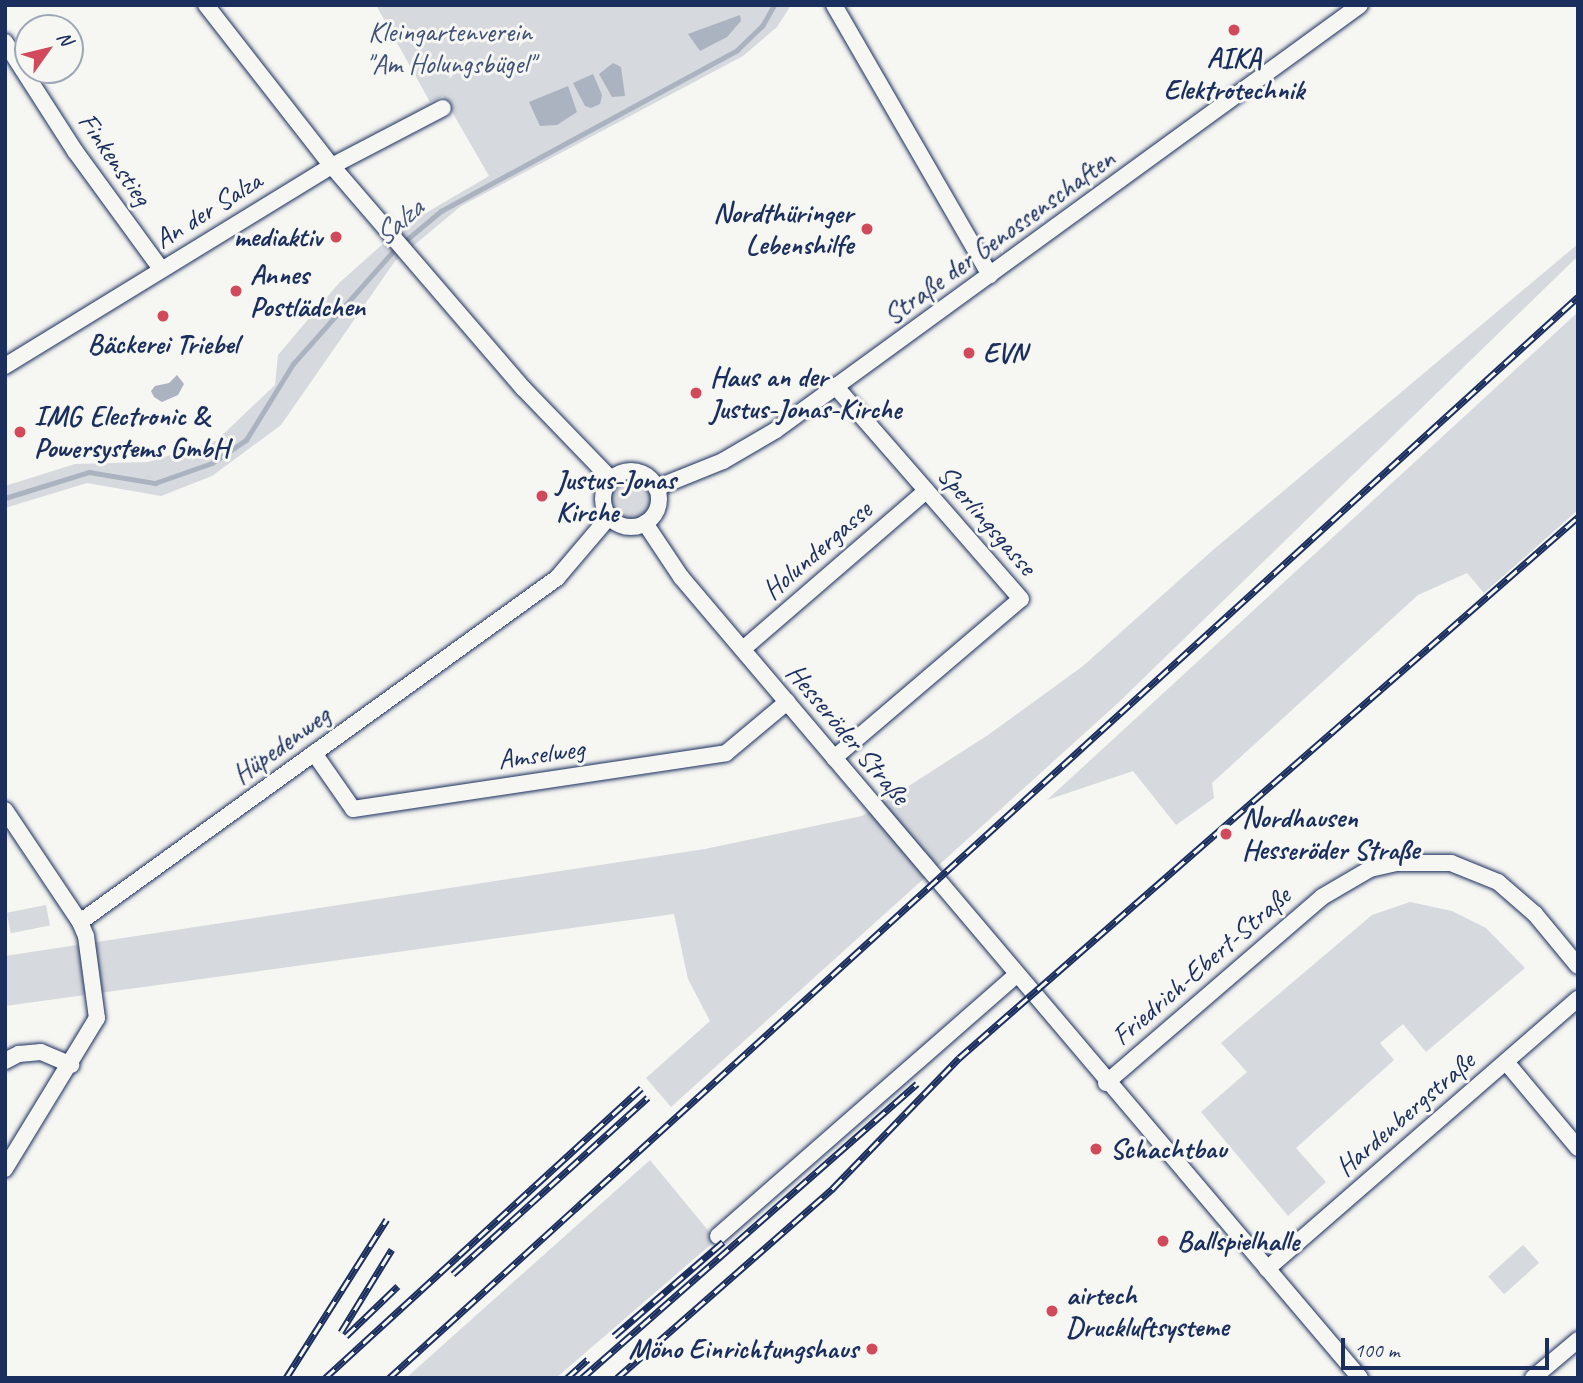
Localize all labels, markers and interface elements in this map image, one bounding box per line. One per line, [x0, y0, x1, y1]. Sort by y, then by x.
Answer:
north arrow [14, 14, 84, 84]
park label: Kleingartenverein "Am Holungsbügel" [366, 15, 534, 81]
marker: AIKA Elektrotechnik [1226, 22, 1242, 38]
text: N [52, 27, 78, 50]
place label: AIKA Elektrotechnik [1164, 41, 1304, 107]
street label: Finkenstieg [71, 106, 159, 212]
street label: Straße der Genossenschaften [876, 141, 1122, 333]
street label: An der Salza [148, 164, 268, 256]
water label: Salza [366, 191, 430, 253]
place label: Nordthüringer Lebenshilfe [713, 196, 853, 262]
place label: mediaktiv [234, 220, 322, 254]
marker: Nordthüringer Lebenshilfe [859, 221, 875, 237]
marker: mediaktiv [328, 229, 344, 245]
place label: Annes Postlädchen [250, 258, 365, 324]
marker: Annes Postlädchen [228, 283, 244, 299]
marker: Bäckerei Triebel [155, 308, 171, 324]
place label: Bäckerei Triebel [87, 327, 239, 361]
place label: EVN [983, 336, 1027, 370]
marker: EVN [961, 345, 977, 361]
place label: Haus an der Justus-Jonas-Kirche [710, 360, 901, 426]
marker: Haus an der Justus-Jonas-Kirche [688, 385, 704, 401]
place label: IMG Electronic & Powersystems GmbH [34, 399, 229, 465]
marker: IMG Electronic & Powersystems GmbH [12, 424, 28, 440]
street label: Sperlingsgasse [930, 458, 1044, 582]
place label: Justus-Jonas Kirche [556, 463, 676, 529]
marker: Justus-Jonas Kirche [534, 488, 550, 504]
street label: Holundergasse [755, 493, 879, 607]
street label: Hesseröder Straße [779, 656, 917, 812]
street label: Hüpedenweg [226, 698, 336, 792]
street label: Amselweg [496, 731, 586, 777]
place label: Nordhausen Hesseröder Straße [1242, 801, 1421, 867]
marker: Nordhausen Hesseröder Straße [1216, 824, 1236, 844]
street label: Friedrich-Ebert-Straße [1105, 879, 1297, 1053]
street label: Hardenbergstraße [1329, 1044, 1481, 1184]
place label: Schachtbau [1110, 1132, 1226, 1166]
marker: Schachtbau [1088, 1141, 1104, 1157]
place label: Ballspielhalle [1177, 1224, 1299, 1258]
marker: Ballspielhalle [1155, 1233, 1171, 1249]
place label: airtech Druckluftsysteme [1066, 1278, 1228, 1344]
marker: airtech Druckluftsysteme [1044, 1303, 1060, 1319]
scale bar [1345, 1324, 1553, 1368]
place label: Möno Einrichtungshaus [627, 1332, 858, 1366]
text: 100 m [1354, 1337, 1399, 1363]
marker: Möno Einrichtungshaus [864, 1341, 880, 1357]

